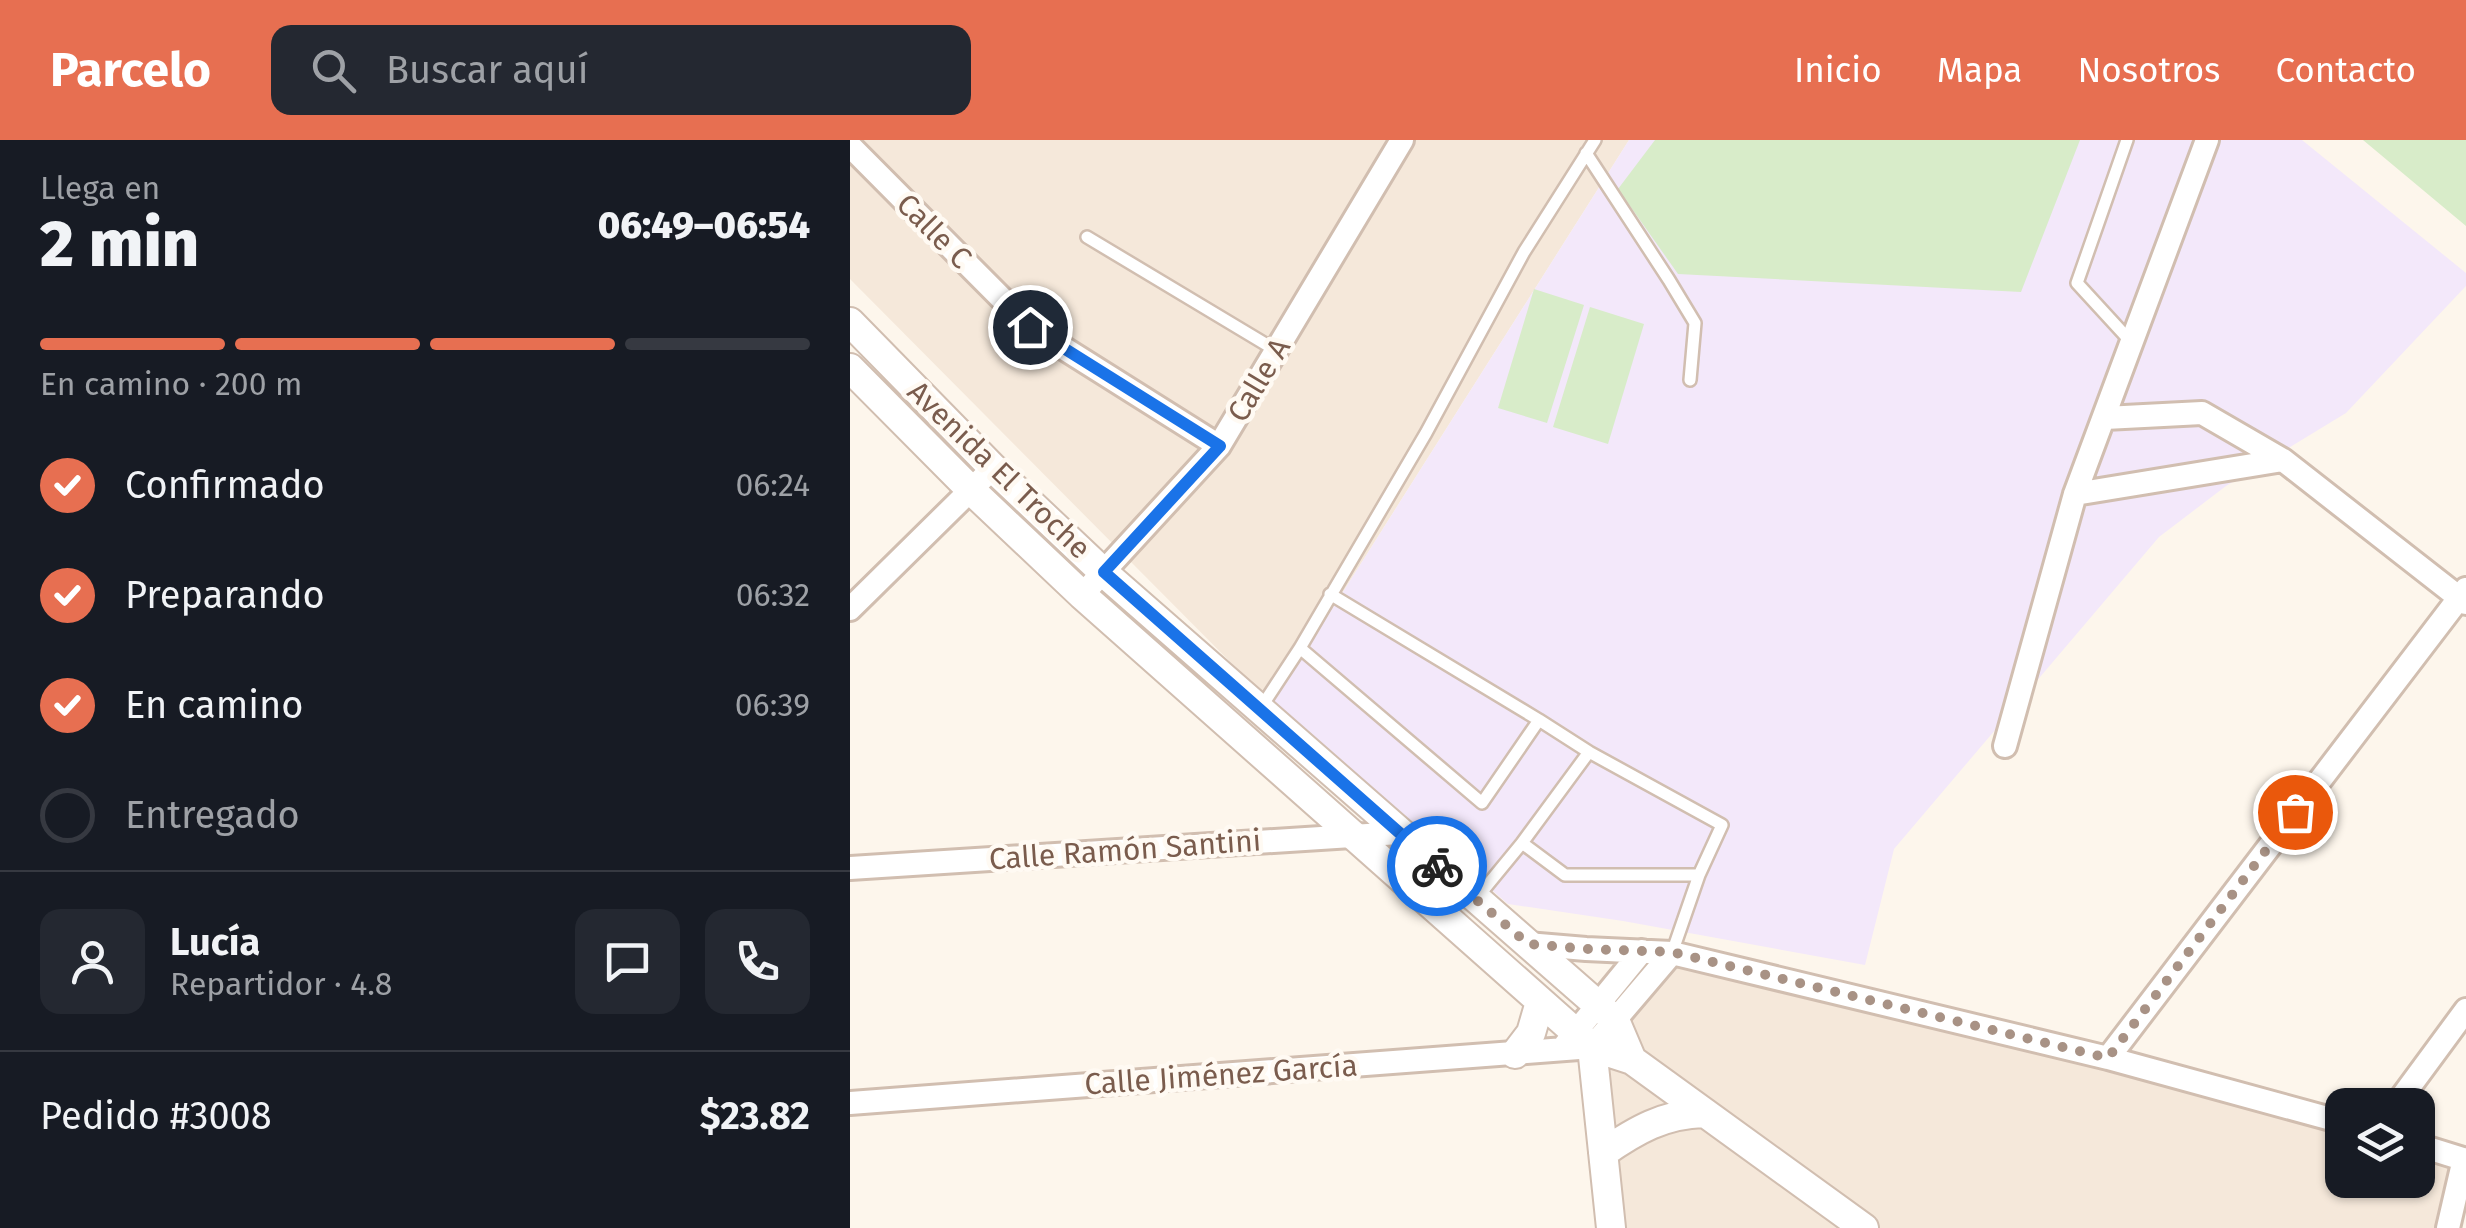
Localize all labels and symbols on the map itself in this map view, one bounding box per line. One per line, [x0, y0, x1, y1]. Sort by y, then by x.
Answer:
street label: Calle C [889, 186, 979, 276]
pin [988, 285, 1073, 370]
street label: Calle A [1220, 331, 1298, 428]
street label: Avenida El Troche [900, 374, 1098, 566]
pin [2253, 770, 2338, 855]
courier [1387, 816, 1487, 916]
street label: Calle Ramón Santini [988, 823, 1262, 877]
street label: Calle Jiménez García [1083, 1047, 1359, 1103]

